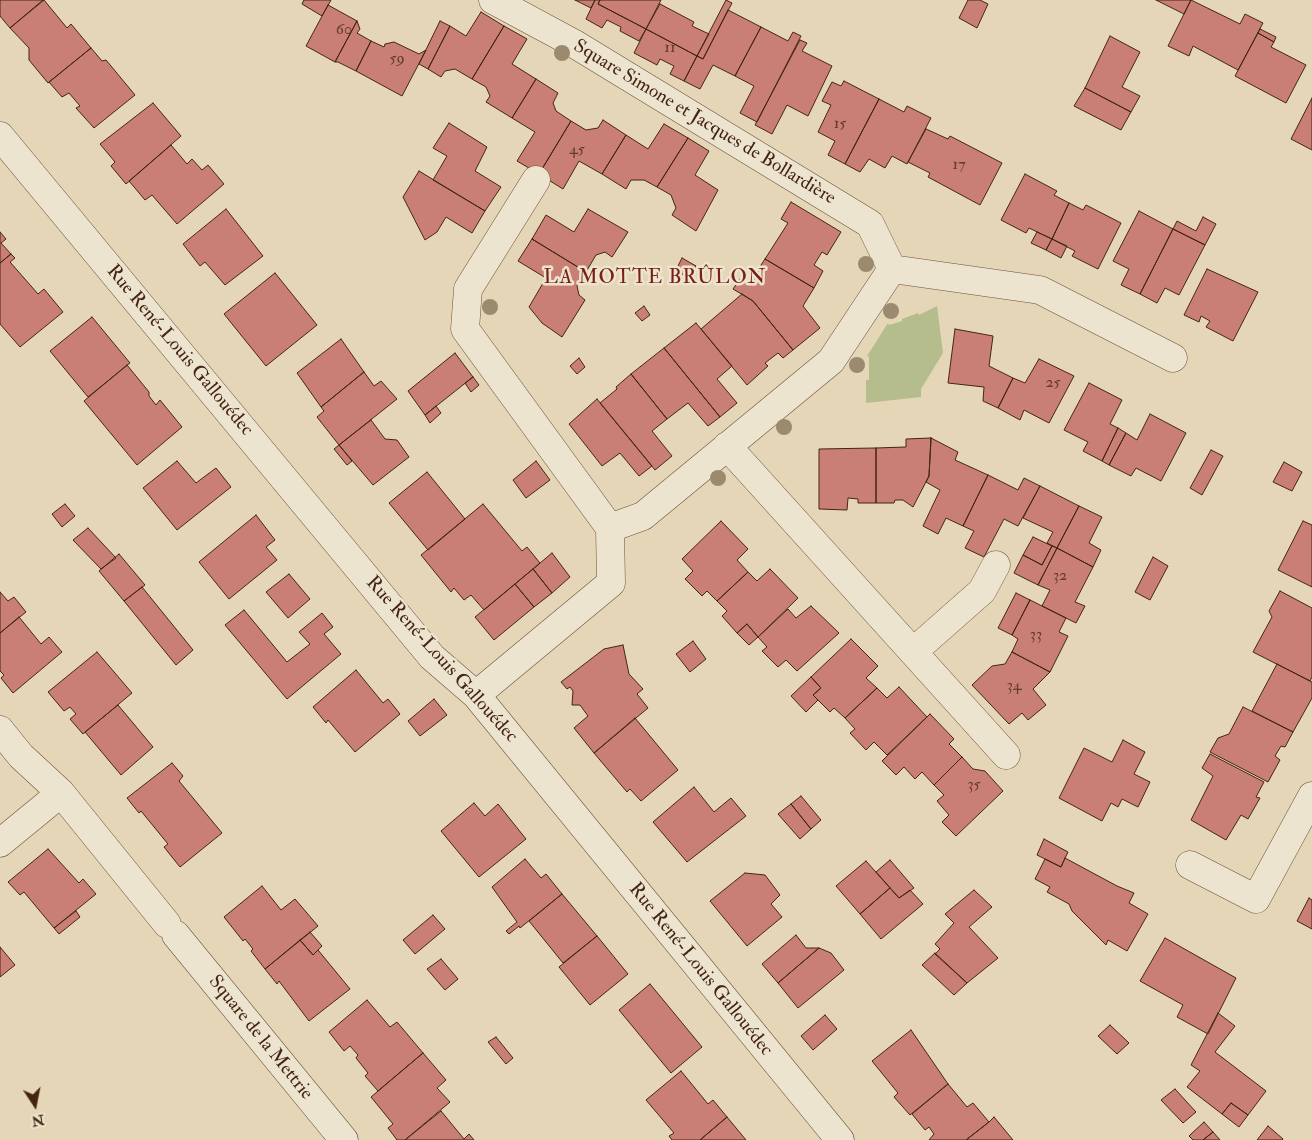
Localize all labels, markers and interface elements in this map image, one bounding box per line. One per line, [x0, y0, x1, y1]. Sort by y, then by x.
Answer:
house number: 60 [336, 21, 352, 41]
street label: Square Simone et Jacques de Bollardière [569, 36, 839, 210]
house number: 11 [664, 39, 676, 59]
house number: 59 [389, 50, 405, 70]
house number: 15 [834, 115, 846, 135]
house number: 45 [569, 141, 585, 161]
house number: 17 [952, 156, 966, 176]
street label: Rue René-Louis Gallouédec [101, 261, 257, 441]
district label: LA MOTTE BRÛLON [542, 267, 768, 291]
house number: 25 [1045, 374, 1061, 394]
house number: 32 [1053, 567, 1067, 587]
street label: Rue René-Louis Gallouédec [360, 572, 522, 748]
house number: 33 [1030, 626, 1042, 646]
house number: 34 [1007, 677, 1021, 697]
house number: 35 [967, 776, 981, 796]
street label: Rue René-Louis Gallouédec [623, 879, 777, 1061]
street label: Square de la Mettrie [203, 971, 317, 1105]
north arrow [10, 1080, 60, 1130]
text: N [30, 1111, 46, 1130]

